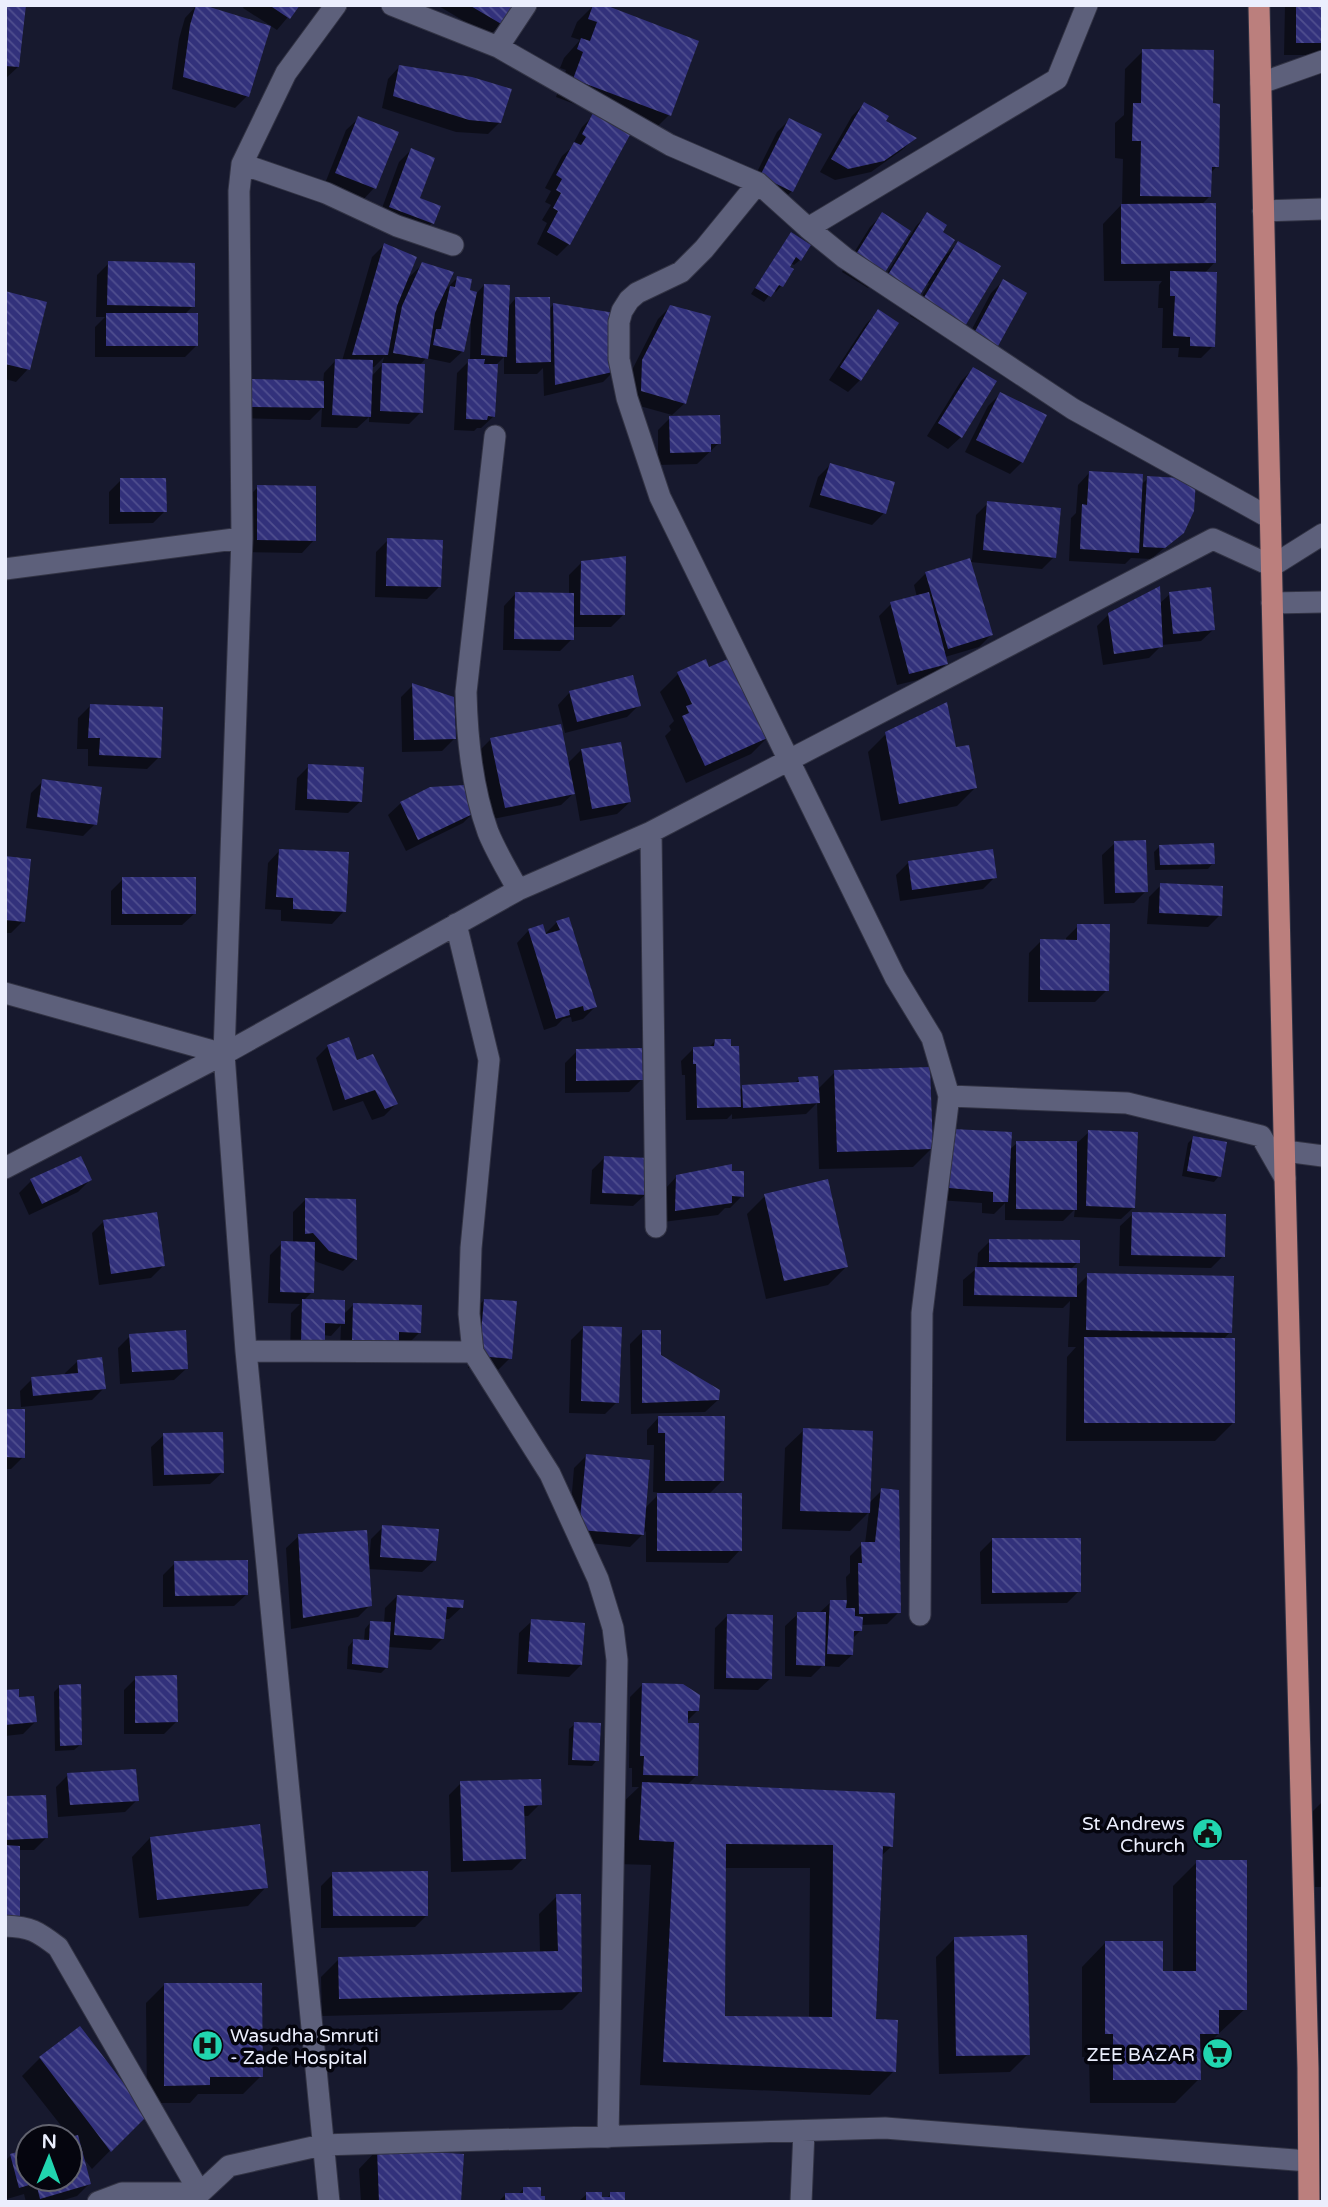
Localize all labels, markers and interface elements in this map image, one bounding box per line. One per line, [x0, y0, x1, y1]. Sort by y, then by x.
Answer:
place label: St Andrews Church [1082, 1813, 1185, 1857]
public building icon: St Andrews Church [1191, 1817, 1225, 1851]
place label: Wasudha Smruti - Zade Hospital [230, 2025, 379, 2069]
hospital icon: Wasudha Smruti - Zade Hospital [190, 2029, 224, 2063]
supermarket icon: ZEE BAZAR [1201, 2037, 1235, 2071]
place label: ZEE BAZAR [1087, 2044, 1195, 2066]
north arrow [14, 2123, 84, 2193]
text: N [41, 2131, 57, 2153]

